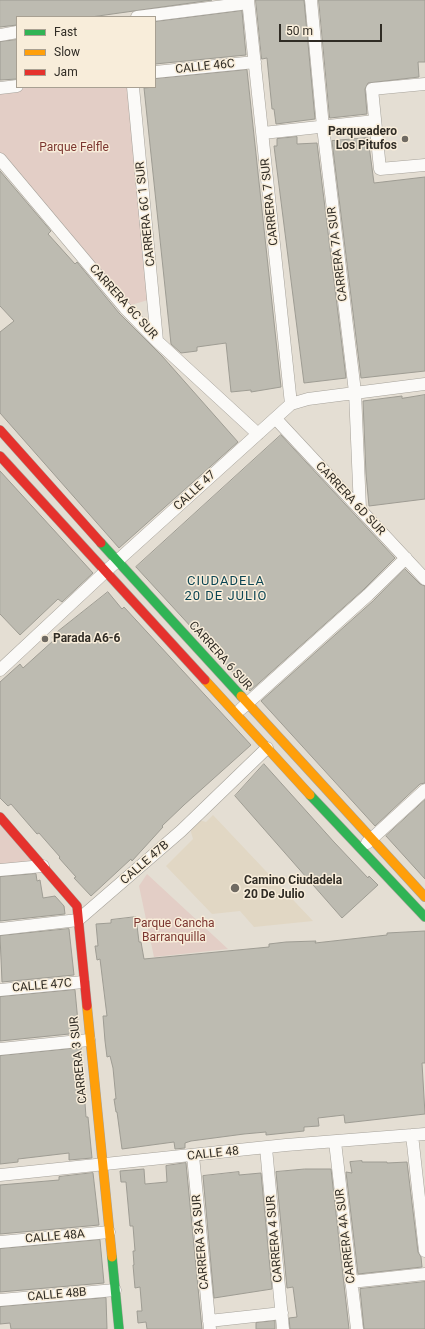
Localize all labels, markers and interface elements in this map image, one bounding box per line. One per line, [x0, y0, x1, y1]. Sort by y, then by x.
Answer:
legend [16, 16, 156, 88]
scale bar [281, 16, 384, 42]
text: 50 m [286, 24, 313, 38]
text: Fast [54, 25, 77, 39]
text: Slow [54, 45, 80, 59]
street label: CALLE 46C [175, 57, 235, 77]
text: Jam [54, 65, 78, 79]
place label: Parqueadero Los Pitufos [328, 125, 397, 153]
marker: Parqueadero Los Pitufos [400, 134, 410, 144]
park label: Parque Felfle [39, 141, 109, 155]
street label: CARRERA 7 SUR [258, 158, 282, 246]
street label: CARRERA 6C 1 SUR [133, 161, 159, 267]
street label: CARRERA 7A SUR [325, 206, 351, 302]
street label: CARRERA 6C SUR [86, 262, 160, 342]
street label: CARRERA 6D SUR [312, 459, 388, 539]
street label: CALLE 47 [171, 468, 219, 514]
district label: CIUDADELA 20 DE JULIO [184, 574, 268, 605]
street label: CARRERA 6 SUR [185, 619, 255, 693]
place label: Parada A6-6 [53, 632, 120, 646]
marker: Parada A6-6 [40, 634, 50, 644]
street label: CALLE 47B [118, 838, 172, 888]
place label: Camino Ciudadela 20 De Julio [244, 874, 342, 902]
marker: Camino Ciudadela 20 De Julio [229, 882, 241, 894]
park label: Parque Cancha Barranquilla [133, 917, 215, 945]
street label: CALLE 47C [12, 976, 72, 996]
street label: CARRERA 3 SUR [67, 1016, 91, 1104]
street label: CALLE 48 [186, 1144, 240, 1164]
street label: CARRERA 4A SUR [333, 1188, 359, 1284]
street label: CARRERA 3A SUR [190, 1194, 212, 1290]
street label: CARRERA 4 SUR [264, 1195, 286, 1283]
street label: CALLE 48A [25, 1227, 85, 1247]
street label: CALLE 48B [27, 1285, 87, 1305]

